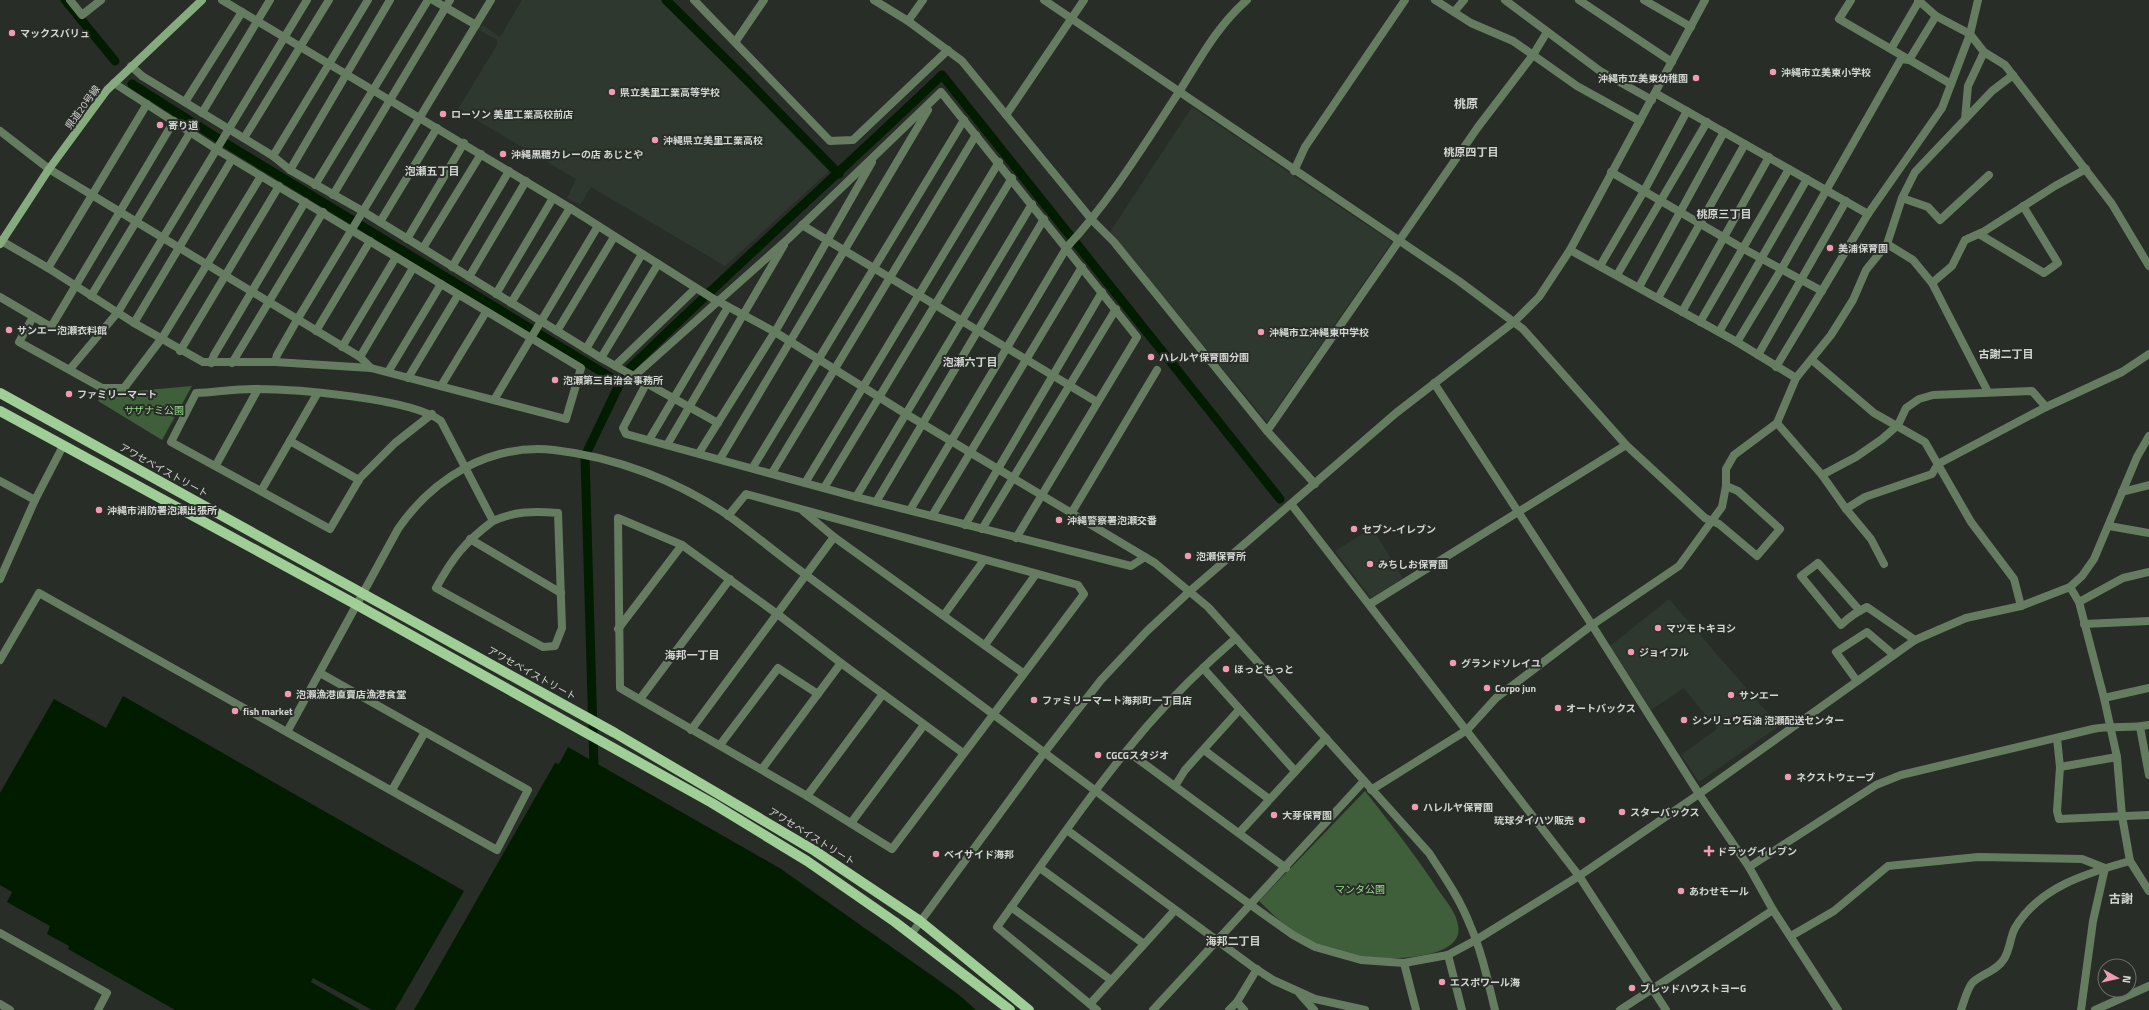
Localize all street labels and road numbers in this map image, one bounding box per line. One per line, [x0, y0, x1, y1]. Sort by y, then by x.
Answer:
street label: 県道20号線 [61, 82, 104, 132]
street label: アワセベイストリート [117, 440, 211, 501]
street label: アワセベイストリート [485, 643, 579, 704]
street label: アワセベイストリート [765, 804, 858, 869]

